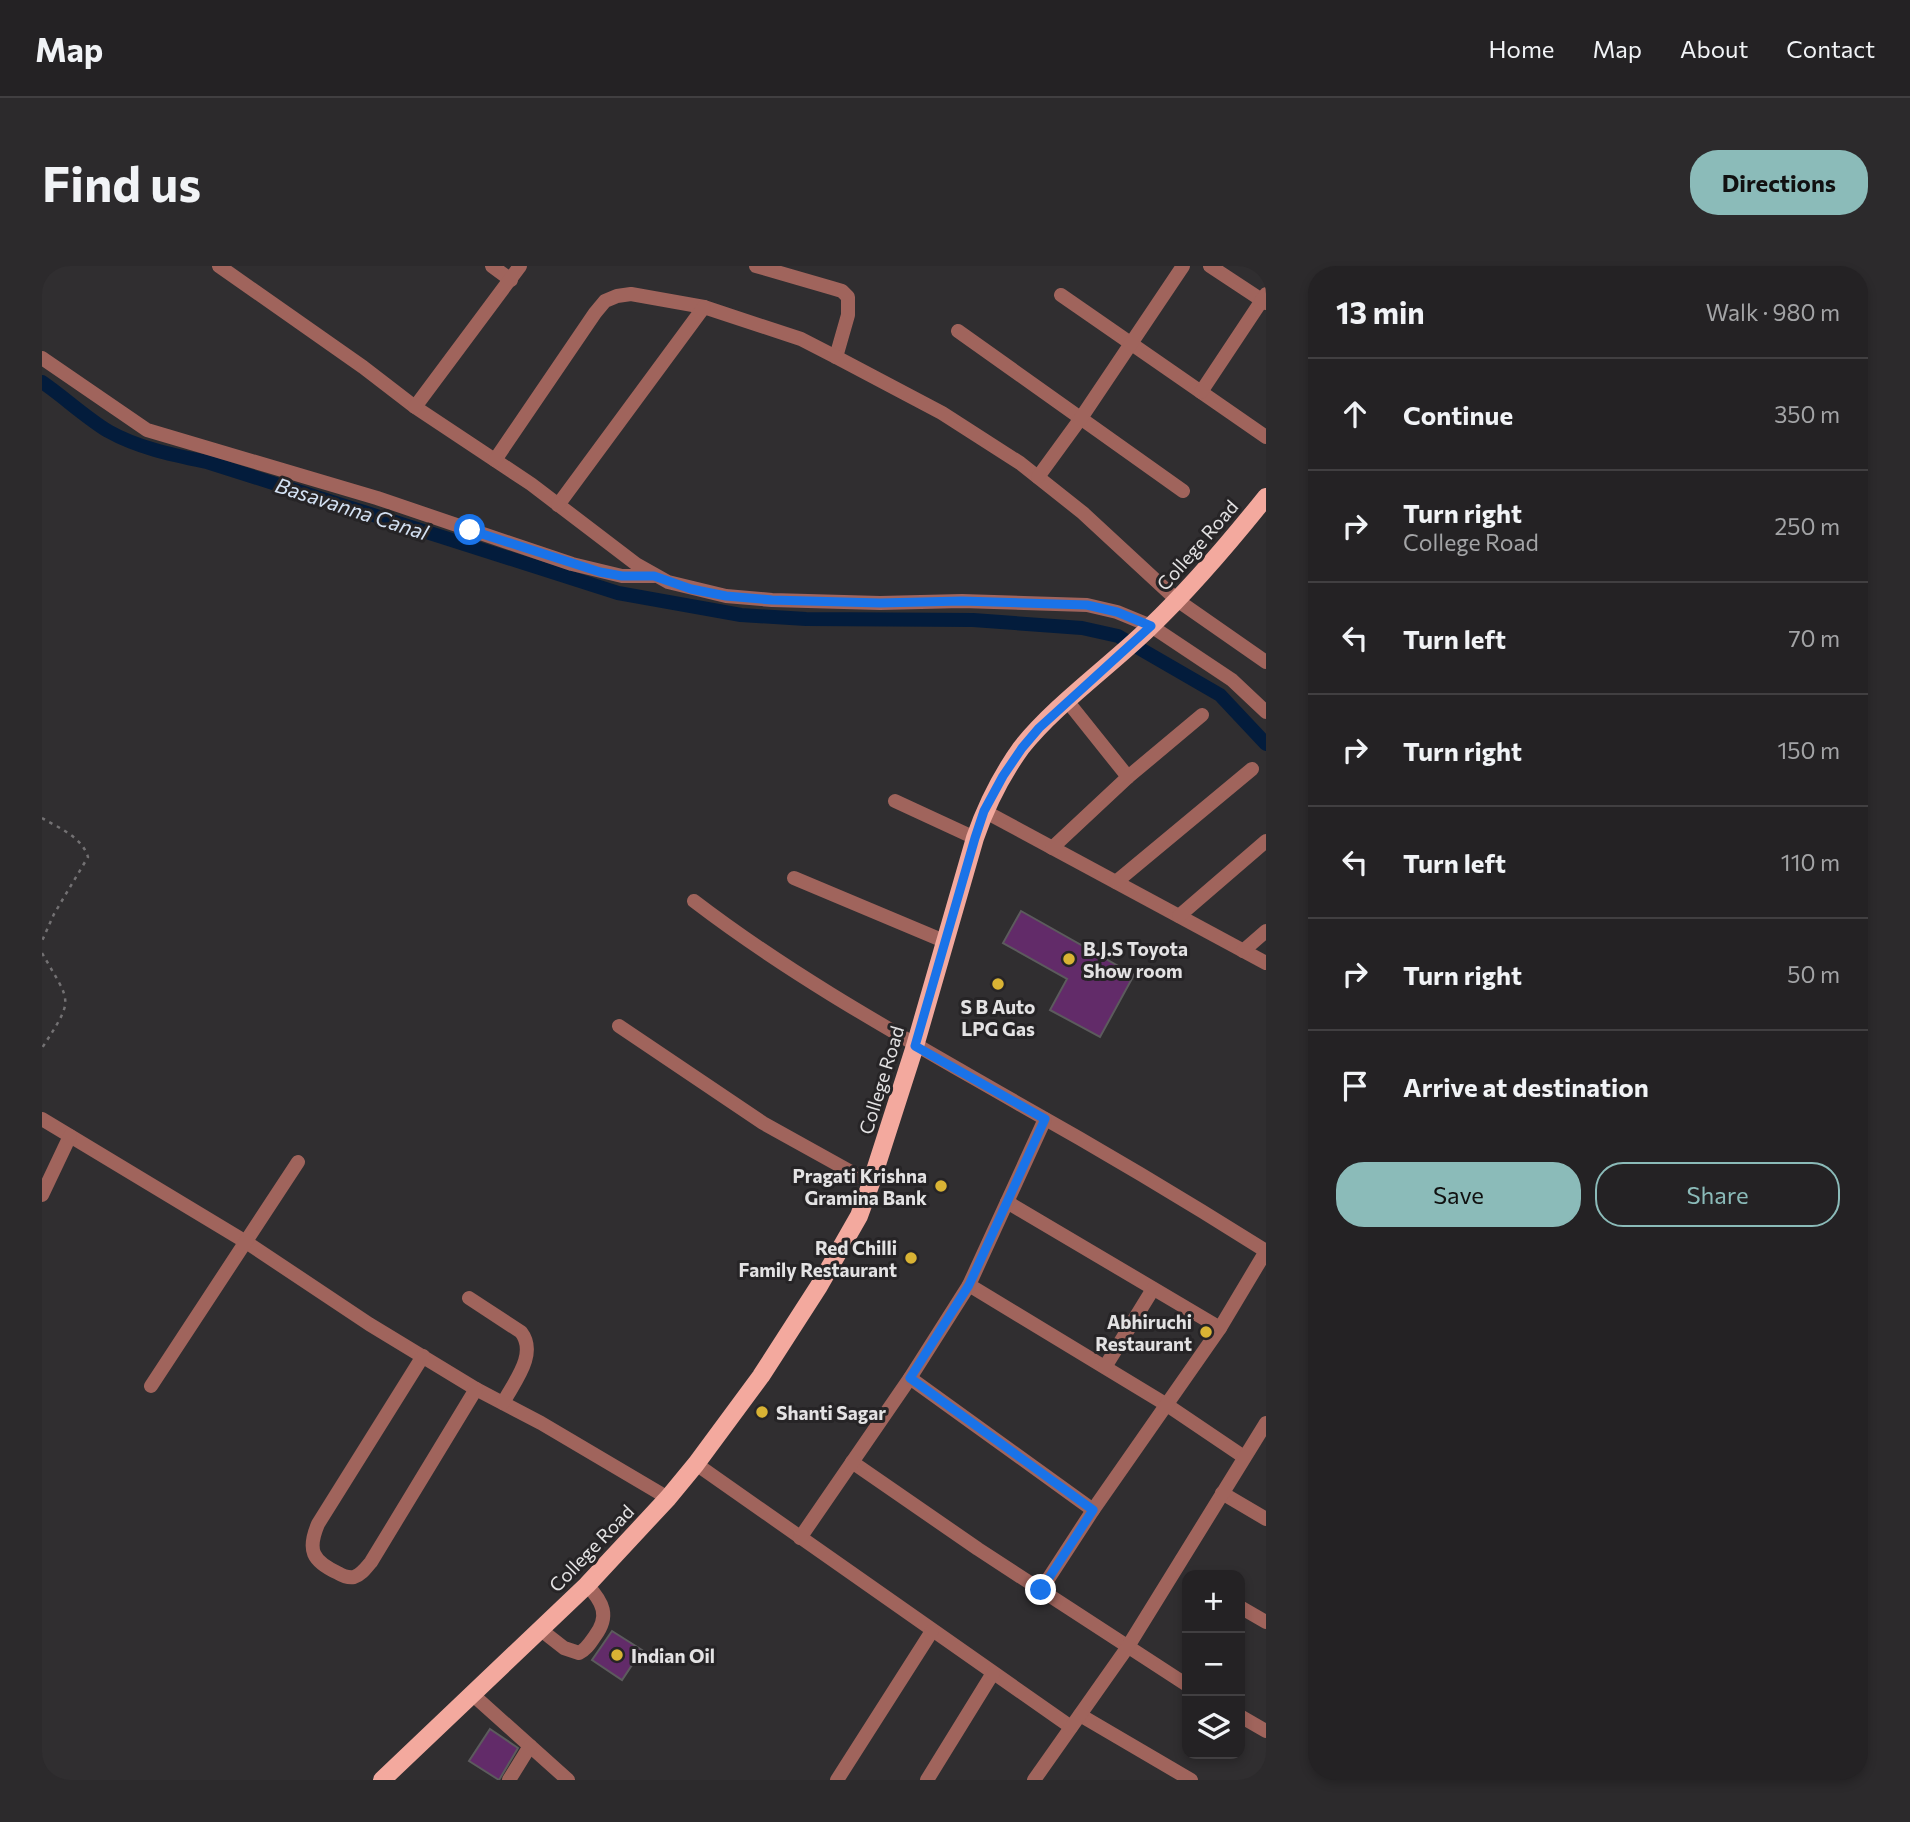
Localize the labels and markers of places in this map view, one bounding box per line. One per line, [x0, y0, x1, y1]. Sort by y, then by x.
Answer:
place label: B.J.S Toyota Show room [1083, 937, 1188, 982]
marker: B.J.S Toyota Show room [1061, 951, 1077, 967]
marker: S B Auto LPG Gas [990, 976, 1006, 992]
place label: S B Auto LPG Gas [961, 995, 1035, 1040]
place label: Pragati Krishna Gramina Bank [792, 1164, 927, 1209]
marker: Pragati Krishna Gramina Bank [933, 1178, 949, 1194]
place label: Red Chilli Family Restaurant [739, 1236, 897, 1281]
marker: Red Chilli Family Restaurant [903, 1250, 919, 1266]
place label: Abhiruchi Restaurant [1095, 1310, 1192, 1355]
marker: Abhiruchi Restaurant [1198, 1324, 1214, 1340]
place label: Shanti Sagar [776, 1401, 886, 1424]
marker: Shanti Sagar [754, 1404, 770, 1420]
place label: Indian Oil [631, 1644, 715, 1667]
marker: Indian Oil [609, 1647, 625, 1663]

